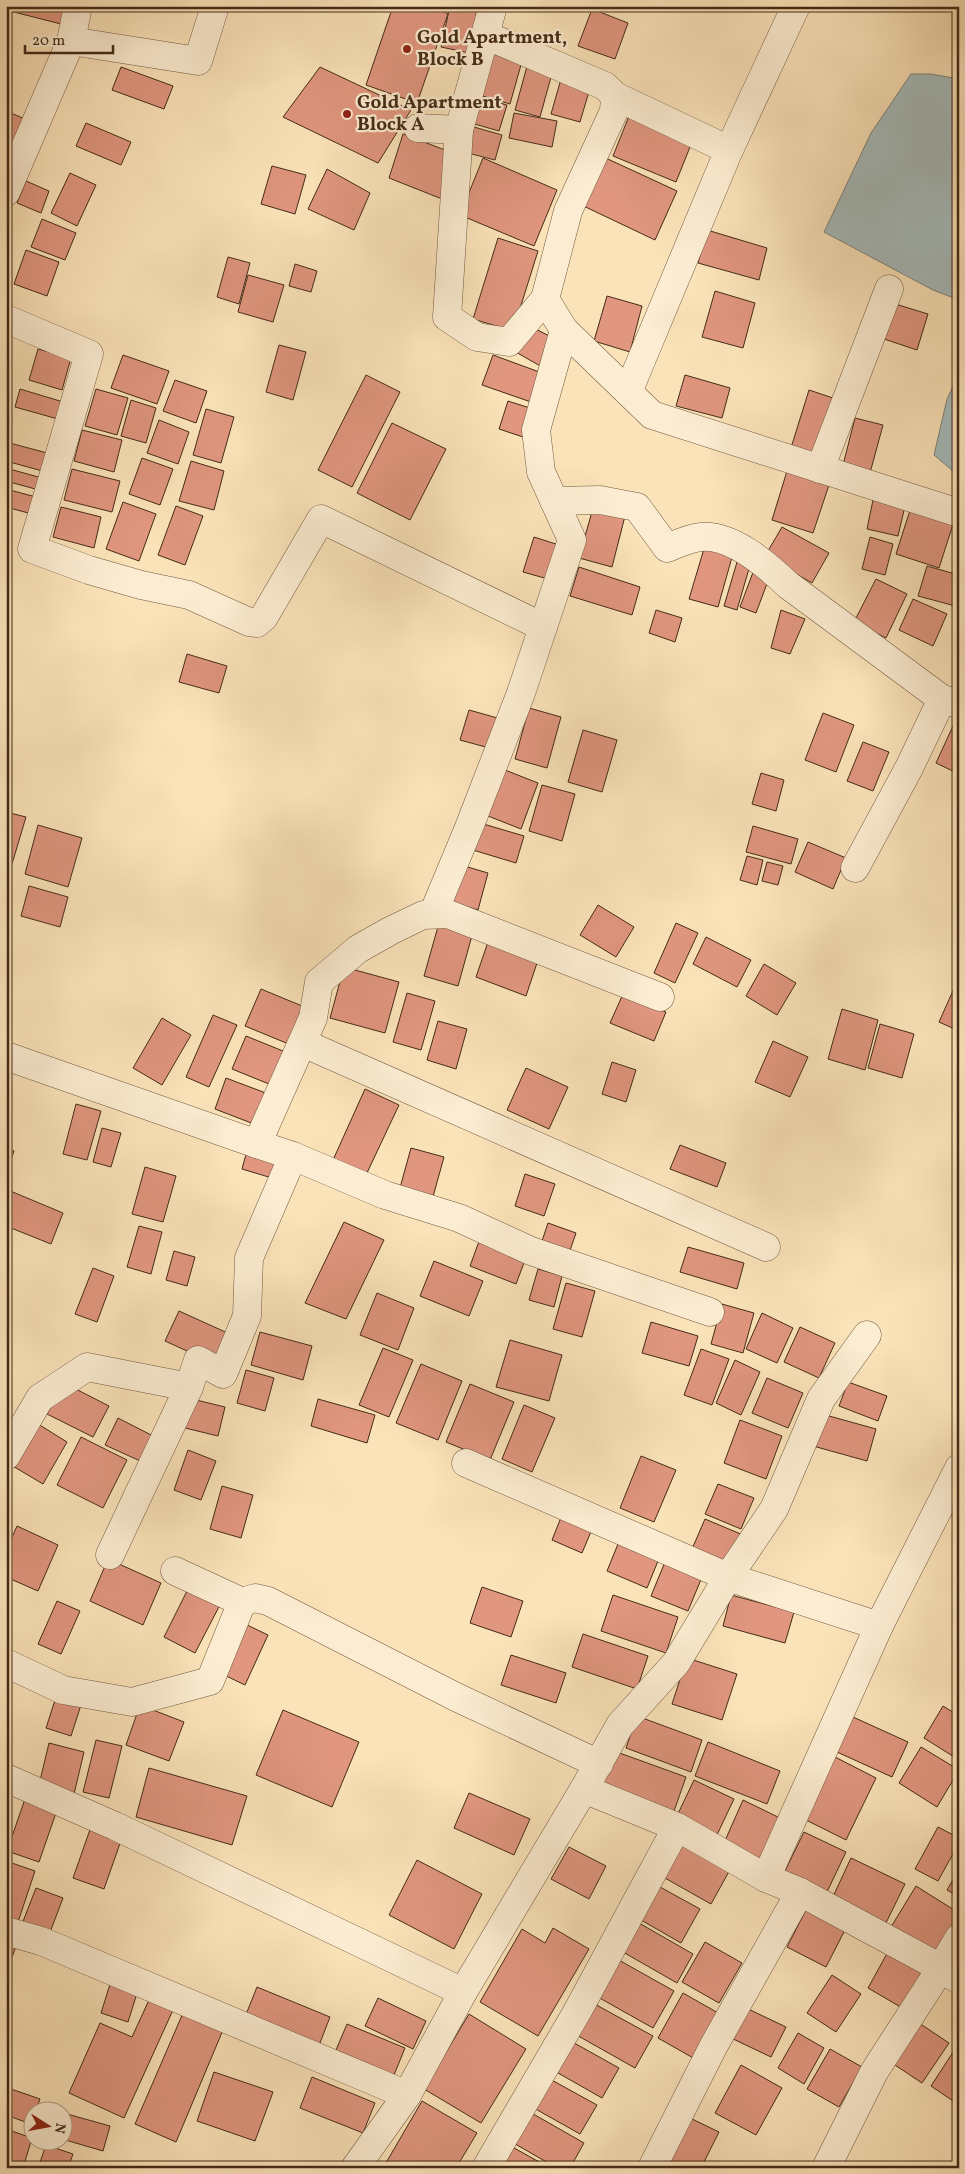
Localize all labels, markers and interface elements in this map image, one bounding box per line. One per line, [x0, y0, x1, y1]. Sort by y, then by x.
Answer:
scale bar [25, 22, 112, 54]
place label: Gold Apartment, Block B [417, 25, 567, 73]
text: 20 m [32, 31, 65, 52]
marker: Gold Apartment, Block B [401, 43, 413, 55]
place label: Gold Apartment Block A [357, 90, 502, 138]
marker: Gold Apartment Block A [341, 108, 353, 120]
north arrow [22, 2102, 72, 2152]
text: N [49, 2121, 70, 2135]

